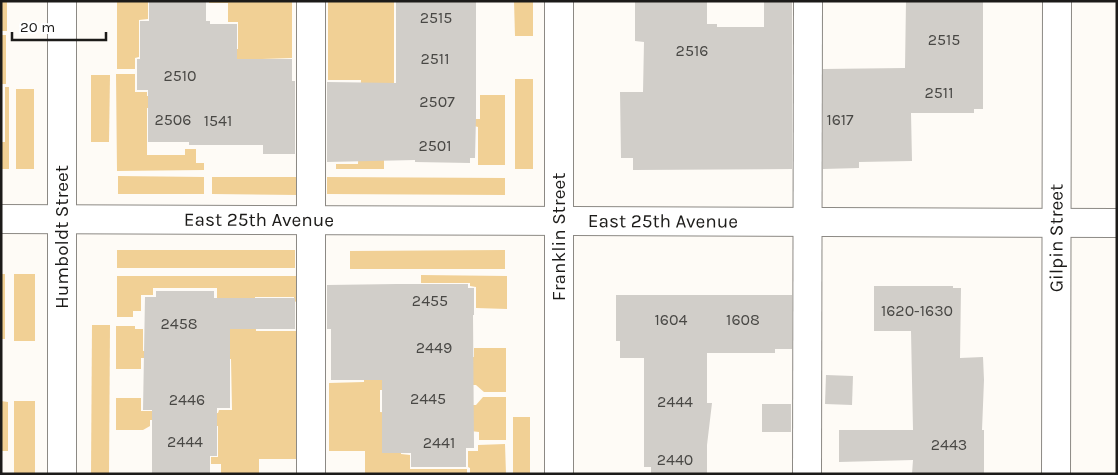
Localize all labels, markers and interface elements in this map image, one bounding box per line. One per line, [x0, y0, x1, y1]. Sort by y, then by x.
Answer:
house number: 2515 [420, 8, 452, 27]
scale bar [12, 10, 106, 42]
text: 20 m [20, 18, 55, 36]
house number: 2515 [928, 30, 960, 49]
house number: 2516 [676, 41, 708, 60]
house number: 2511 [421, 49, 449, 68]
house number: 2510 [163, 66, 197, 85]
house number: 2511 [925, 83, 953, 102]
house number: 2507 [419, 92, 455, 111]
house number: 2506 [155, 110, 191, 129]
house number: 1617 [826, 110, 854, 129]
house number: 1541 [204, 111, 232, 130]
house number: 2501 [418, 136, 452, 155]
street label: Humboldt Street [51, 165, 73, 309]
street label: Franklin Street [548, 173, 570, 301]
street label: Gilpin Street [1045, 184, 1068, 292]
street label: East 25th Avenue [184, 209, 334, 231]
street label: East 25th Avenue [588, 210, 738, 233]
house number: 2455 [412, 291, 448, 310]
house number: 1620-1630 [881, 301, 953, 320]
house number: 1604 [655, 310, 687, 329]
house number: 1608 [726, 310, 760, 329]
house number: 2458 [160, 314, 198, 333]
house number: 2449 [416, 338, 452, 357]
house number: 2445 [410, 389, 446, 408]
house number: 2446 [169, 390, 205, 409]
house number: 2444 [657, 392, 693, 411]
house number: 2444 [167, 432, 203, 451]
house number: 2441 [423, 433, 455, 452]
house number: 2443 [931, 435, 967, 454]
house number: 2440 [657, 450, 693, 469]

